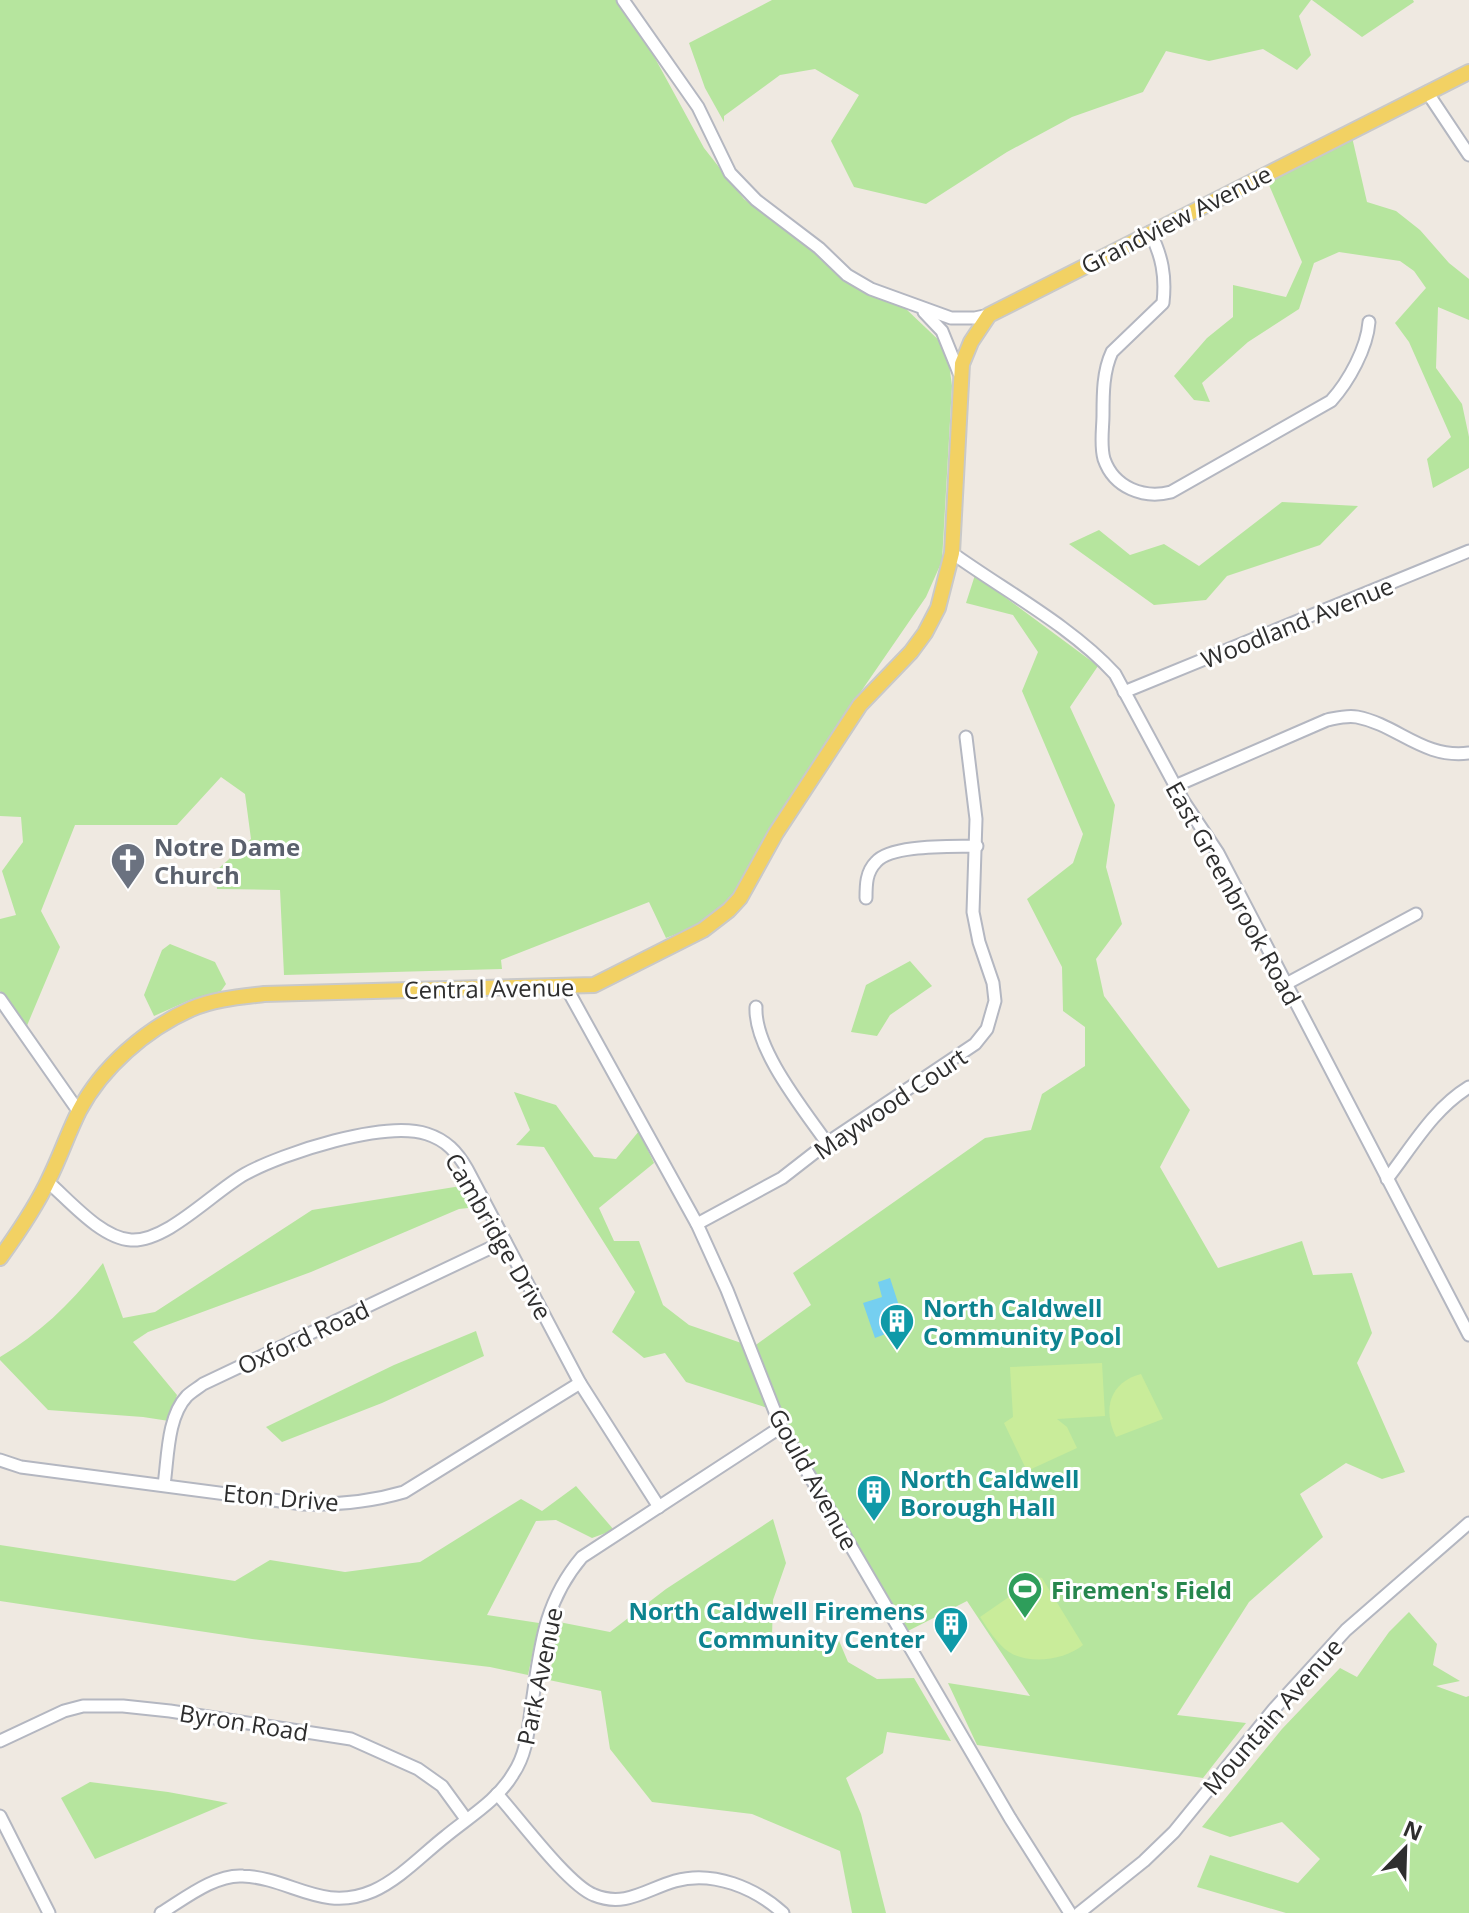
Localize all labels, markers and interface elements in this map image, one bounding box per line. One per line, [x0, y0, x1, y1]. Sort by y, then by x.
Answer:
street label: Grandview Avenue [1075, 157, 1277, 281]
street label: Woodland Avenue [1196, 568, 1398, 676]
street label: East Greenbrook Road [1159, 775, 1309, 1011]
place label: Notre Dame Church [154, 830, 300, 891]
church icon: Notre Dame Church [109, 841, 147, 891]
street label: Central Avenue [403, 970, 575, 1006]
street label: Maywood Court [807, 1040, 973, 1166]
street label: Cambridge Drive [438, 1147, 560, 1325]
place label: North Caldwell Community Pool [923, 1291, 1122, 1352]
street label: Oxford Road [232, 1292, 374, 1382]
building icon: North Caldwell Community Pool [878, 1302, 916, 1352]
street label: Gould Avenue [761, 1402, 867, 1556]
place label: North Caldwell Borough Hall [900, 1462, 1079, 1523]
building icon: North Caldwell Borough Hall [855, 1473, 893, 1523]
street label: Eton Drive [222, 1476, 340, 1518]
sports icon: Firemen's Field [1006, 1570, 1044, 1620]
place label: Firemen's Field [1051, 1573, 1232, 1606]
place label: North Caldwell Firemens Community Center [628, 1594, 925, 1655]
street label: Park Avenue [508, 1604, 570, 1748]
building icon: North Caldwell Firemens Community Center [932, 1605, 970, 1655]
street label: Mountain Avenue [1195, 1630, 1349, 1802]
street label: Byron Road [177, 1696, 311, 1748]
north arrow [1365, 1809, 1445, 1889]
text: N [1399, 1812, 1427, 1847]

